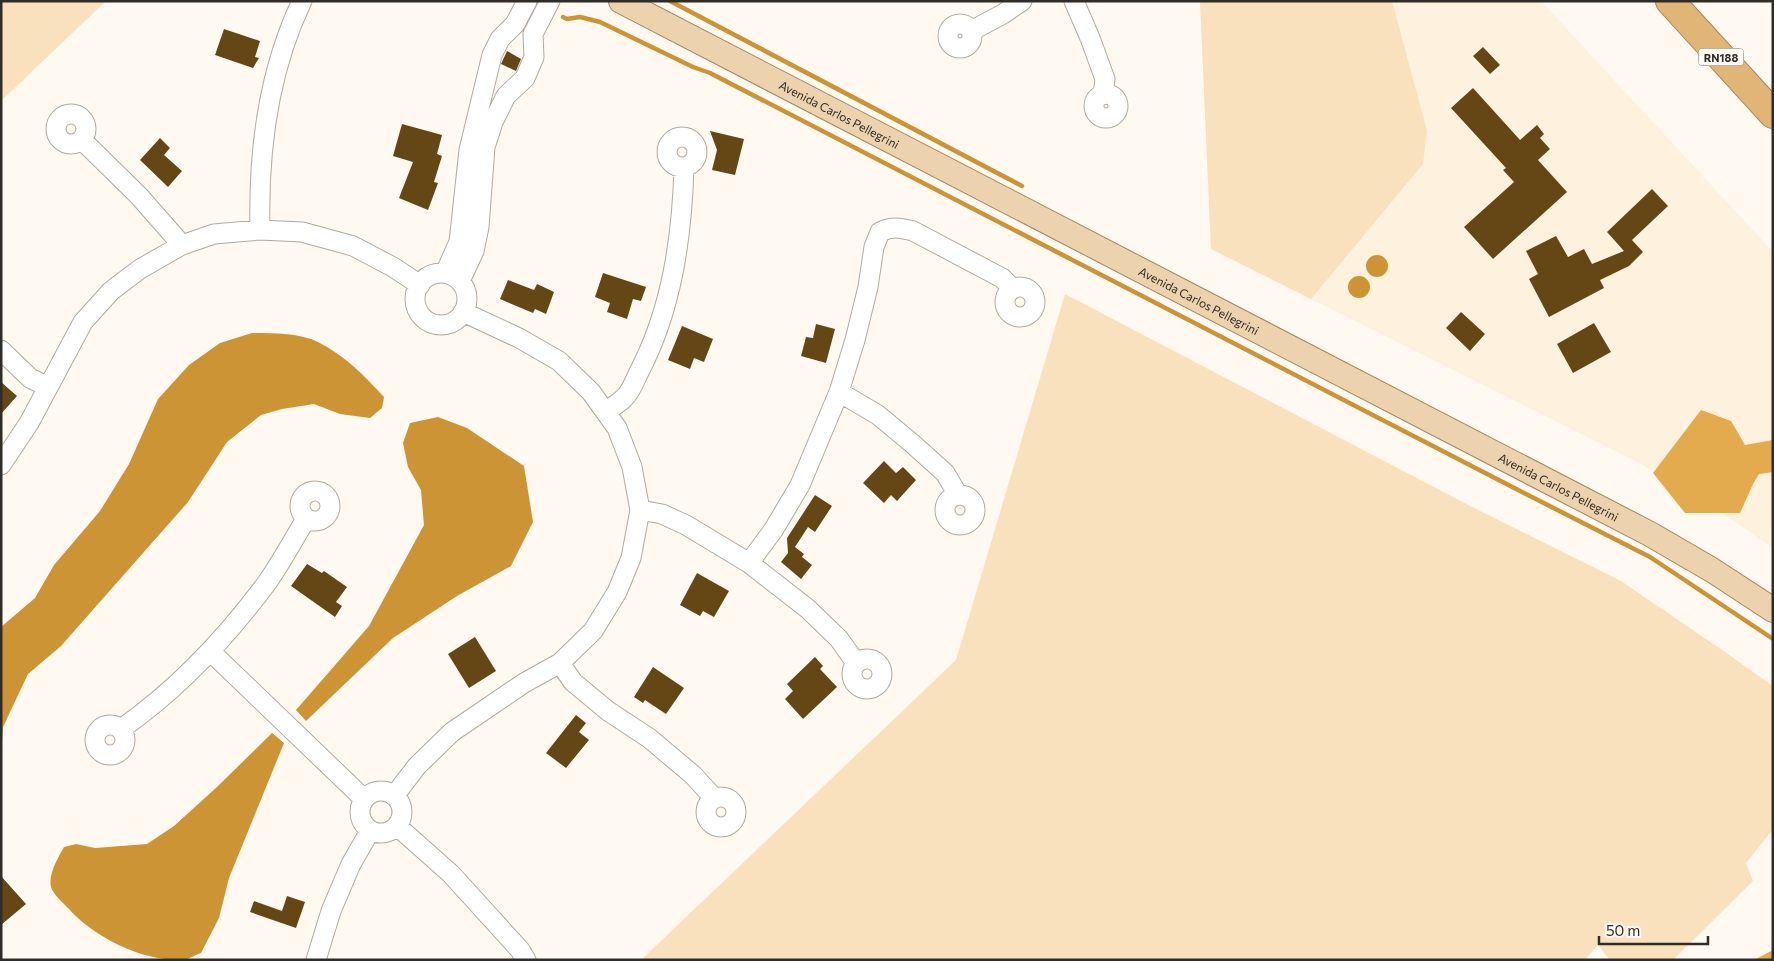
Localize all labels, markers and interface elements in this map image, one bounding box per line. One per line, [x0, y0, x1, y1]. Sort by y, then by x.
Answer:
road number: RN188 [1698, 48, 1744, 66]
street label: Avenida Carlos Pellegrini [777, 77, 902, 151]
street label: Avenida Carlos Pellegrini [1137, 264, 1261, 337]
street label: Avenida Carlos Pellegrini [1496, 450, 1621, 524]
scale bar [1599, 914, 1708, 946]
text: 50 m [1606, 921, 1640, 939]

